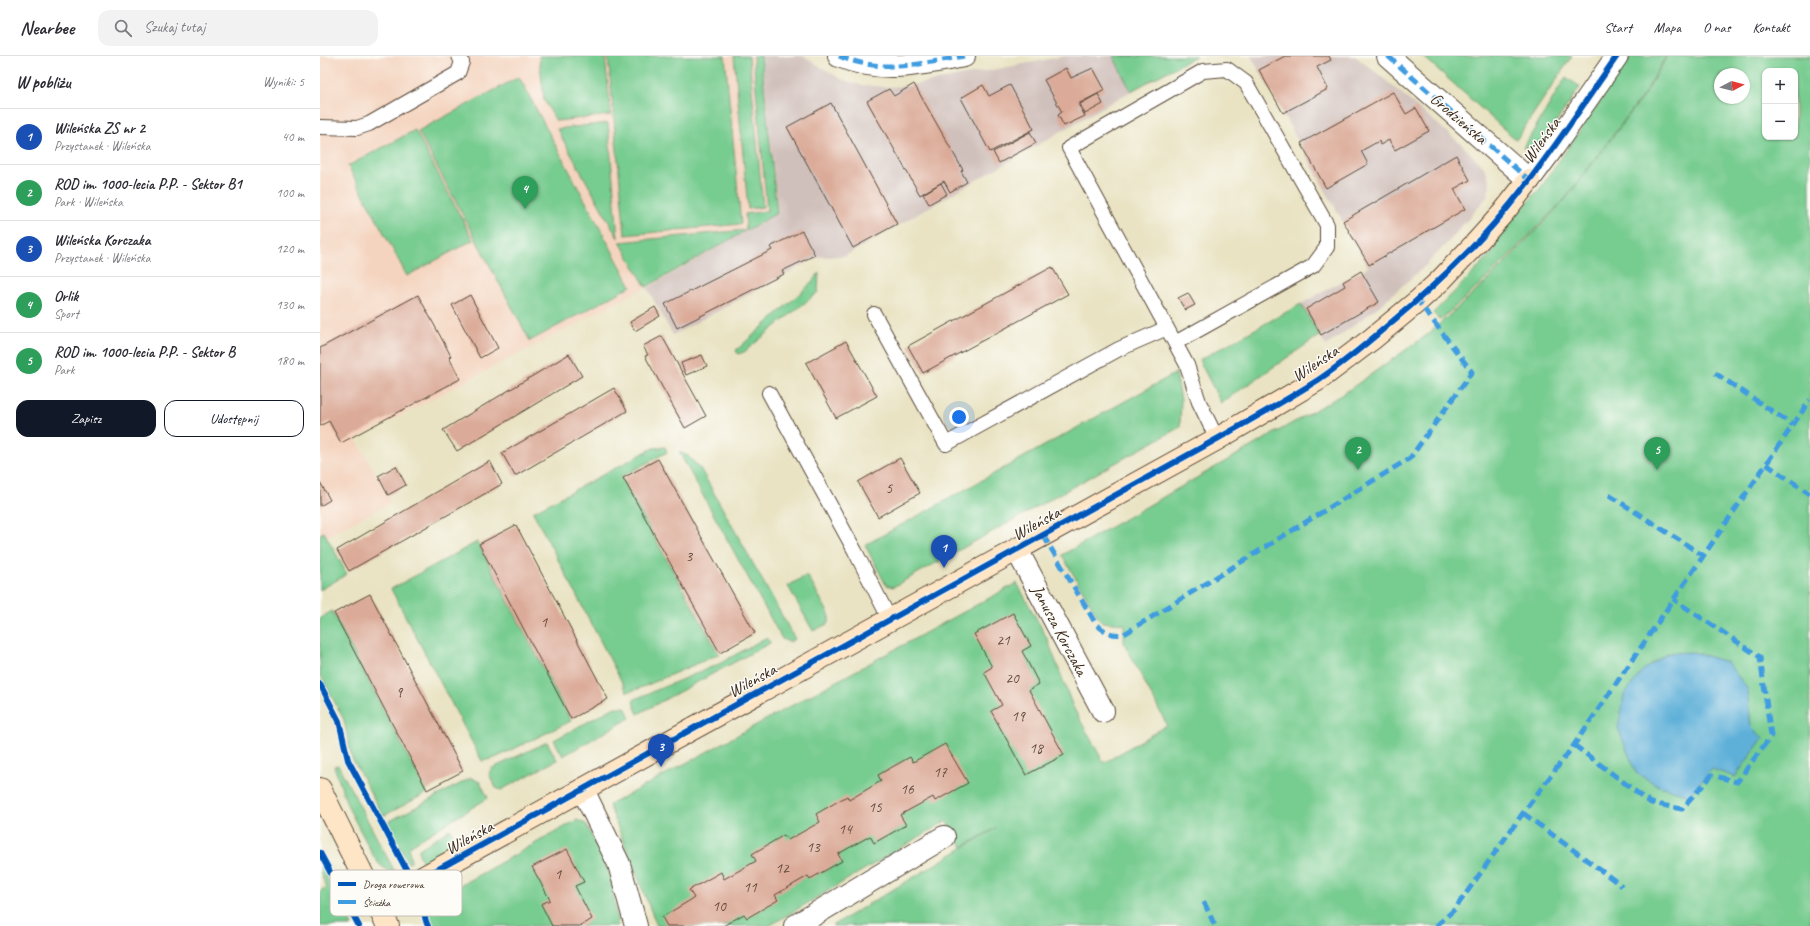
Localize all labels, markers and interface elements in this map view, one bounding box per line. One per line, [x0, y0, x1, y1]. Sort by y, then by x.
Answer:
search box [98, 10, 378, 46]
text: Nearbee [20, 16, 74, 40]
icon: search [112, 17, 134, 39]
text: Szukaj tutaj [144, 18, 205, 37]
text: Start [1604, 19, 1632, 36]
text: Mapa [1654, 19, 1681, 36]
text: O nas [1703, 19, 1730, 36]
text: Kontakt [1752, 19, 1790, 36]
north arrow [1714, 68, 1750, 104]
map controls [1762, 68, 1798, 140]
button: + [1762, 68, 1798, 104]
text: W pobliżu [16, 72, 71, 93]
text: Wyniki: 5 [263, 74, 304, 90]
street label: Grodzieńska [1426, 88, 1492, 150]
button: − [1762, 104, 1798, 140]
street label: Wileńska [1518, 112, 1566, 167]
text: Wileńska ZS nr 2 [54, 119, 145, 138]
text: 1 [26, 129, 32, 145]
text: 40 m [282, 129, 304, 145]
text: Przystanek · Wileńska [54, 138, 151, 154]
text: ROD im. 1000-lecia P.P. - Sektor B1 [54, 175, 242, 194]
pin: 4 [512, 176, 538, 209]
text: 2 [26, 185, 32, 201]
text: 100 m [276, 185, 304, 201]
text: Park · Wileńska [54, 194, 123, 210]
text: Wileńska Korczaka [54, 231, 150, 250]
text: 3 [26, 241, 32, 257]
text: 120 m [276, 241, 304, 257]
text: Przystanek · Wileńska [54, 250, 151, 266]
text: Orlik [54, 287, 78, 306]
text: 4 [26, 297, 32, 313]
text: 130 m [276, 297, 304, 313]
text: Sport [54, 306, 79, 322]
street label: Wileńska [1288, 339, 1344, 386]
text: ROD im. 1000-lecia P.P. - Sektor B [54, 343, 235, 362]
text: 5 [26, 353, 32, 369]
text: 180 m [276, 353, 304, 369]
text: Park [54, 362, 75, 378]
button: Zapisz [16, 400, 156, 437]
button: Udostępnij [164, 400, 304, 437]
your location [949, 407, 969, 427]
pin: 2 [1345, 437, 1371, 470]
pin: 5 [1644, 437, 1670, 470]
house number: 5 [886, 479, 894, 498]
street label: Wileńska [1009, 501, 1065, 545]
pin: 1 [931, 535, 957, 568]
house number: 3 [686, 547, 694, 566]
street label: Janusza Korczaka [1026, 580, 1093, 681]
house number: 1 [541, 613, 549, 632]
house number: 21 [996, 631, 1011, 650]
street label: Wileńska [725, 658, 781, 702]
house number: 20 [1005, 669, 1020, 688]
house number: 9 [396, 683, 404, 702]
house number: 19 [1011, 707, 1026, 726]
pin: 3 [648, 734, 674, 767]
house number: 18 [1029, 739, 1044, 758]
house number: 17 [933, 763, 948, 782]
house number: 16 [900, 780, 915, 799]
house number: 15 [868, 798, 883, 817]
street label: Wileńska [442, 815, 498, 859]
house number: 14 [838, 820, 853, 839]
house number: 13 [806, 838, 821, 857]
house number: 12 [775, 859, 790, 878]
house number: 1 [555, 865, 563, 884]
legend [330, 870, 462, 916]
text: Droga rowerowa [363, 877, 425, 891]
house number: 11 [743, 878, 758, 897]
text: Ścieżka [363, 895, 391, 909]
house number: 10 [712, 897, 727, 916]

